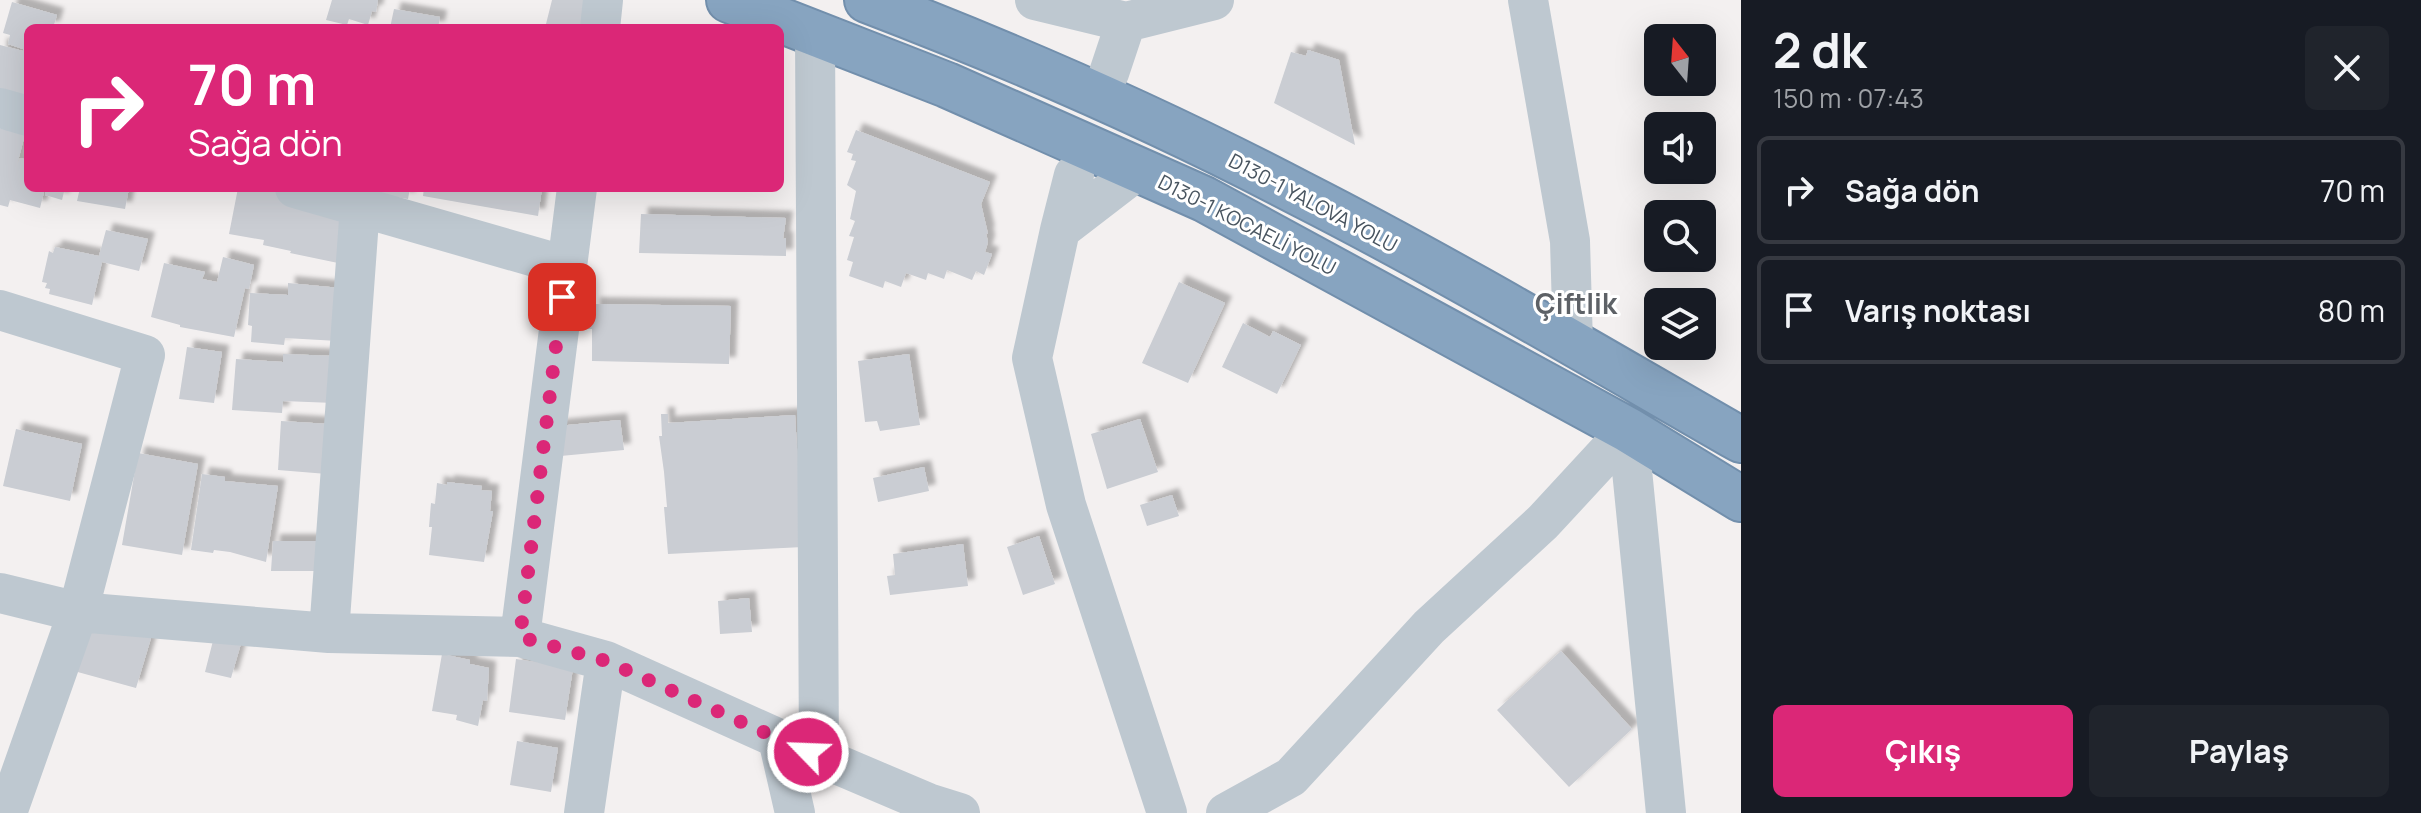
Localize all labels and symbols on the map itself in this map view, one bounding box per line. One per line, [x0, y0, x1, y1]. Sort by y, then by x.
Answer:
north arrow [1644, 24, 1716, 96]
street label: D130-1 YALOVA YOLU [1224, 147, 1402, 258]
street label: D130-1 KOCAELİ YOLU [1154, 168, 1341, 281]
pin [528, 263, 596, 331]
district label: Çiftlik [1535, 284, 1618, 322]
position arrow [766, 710, 850, 794]

